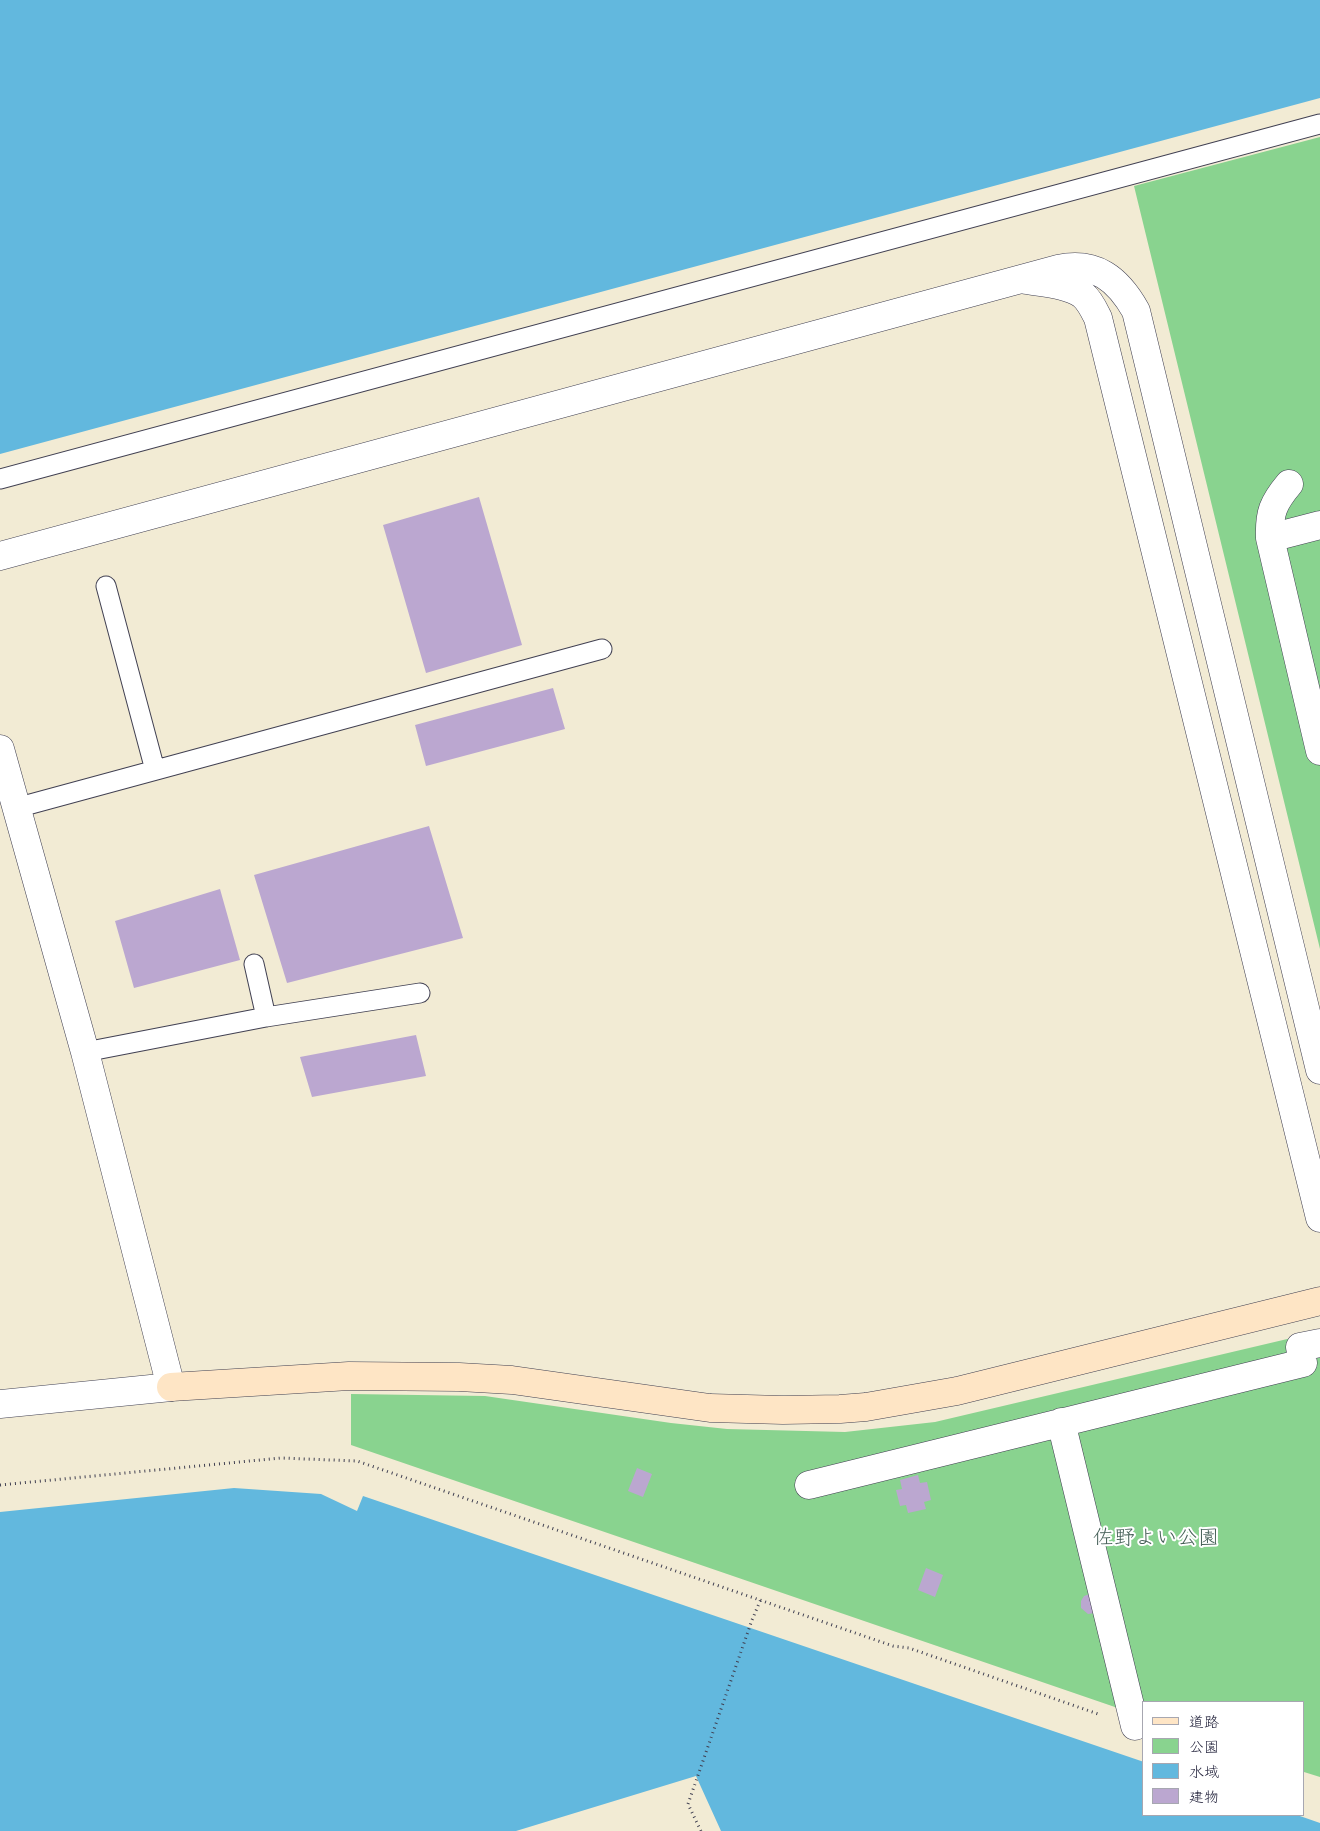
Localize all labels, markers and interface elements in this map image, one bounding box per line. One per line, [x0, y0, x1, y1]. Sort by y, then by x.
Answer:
park label: 佐野よい公園 [1093, 1525, 1219, 1551]
legend [1142, 1701, 1305, 1816]
text: 道路 [1189, 1713, 1219, 1732]
text: 公園 [1189, 1738, 1219, 1757]
text: 水域 [1189, 1763, 1219, 1782]
text: 建物 [1189, 1788, 1219, 1807]

